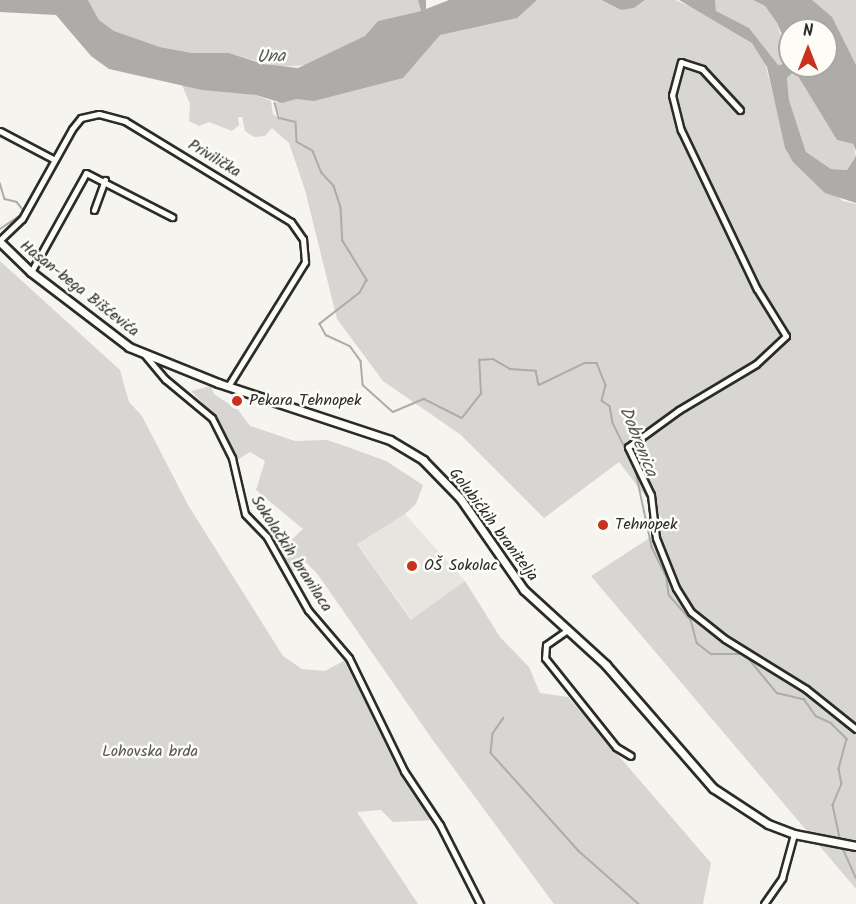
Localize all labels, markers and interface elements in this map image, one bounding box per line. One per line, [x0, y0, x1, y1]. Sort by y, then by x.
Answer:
north arrow [778, 18, 838, 78]
text: N [803, 19, 813, 44]
water label: Una [256, 47, 286, 69]
street label: Privilička [184, 136, 244, 182]
street label: Hasan-bega Bišćevića [16, 237, 142, 341]
place label: Pekara Tehnopek [249, 391, 362, 411]
marker: Pekara Tehnopek [230, 394, 244, 408]
water label: Dobrenica [613, 404, 661, 480]
street label: Golubićkih branitelja [444, 465, 542, 585]
street label: Sokolačkih branilaca [246, 492, 336, 616]
place label: Tehnopek [615, 515, 677, 535]
marker: Tehnopek [596, 518, 610, 532]
place label: OŠ Sokolac [424, 556, 498, 576]
marker: OŠ Sokolac [405, 559, 419, 573]
park label: Lohovska brda [102, 742, 198, 762]

